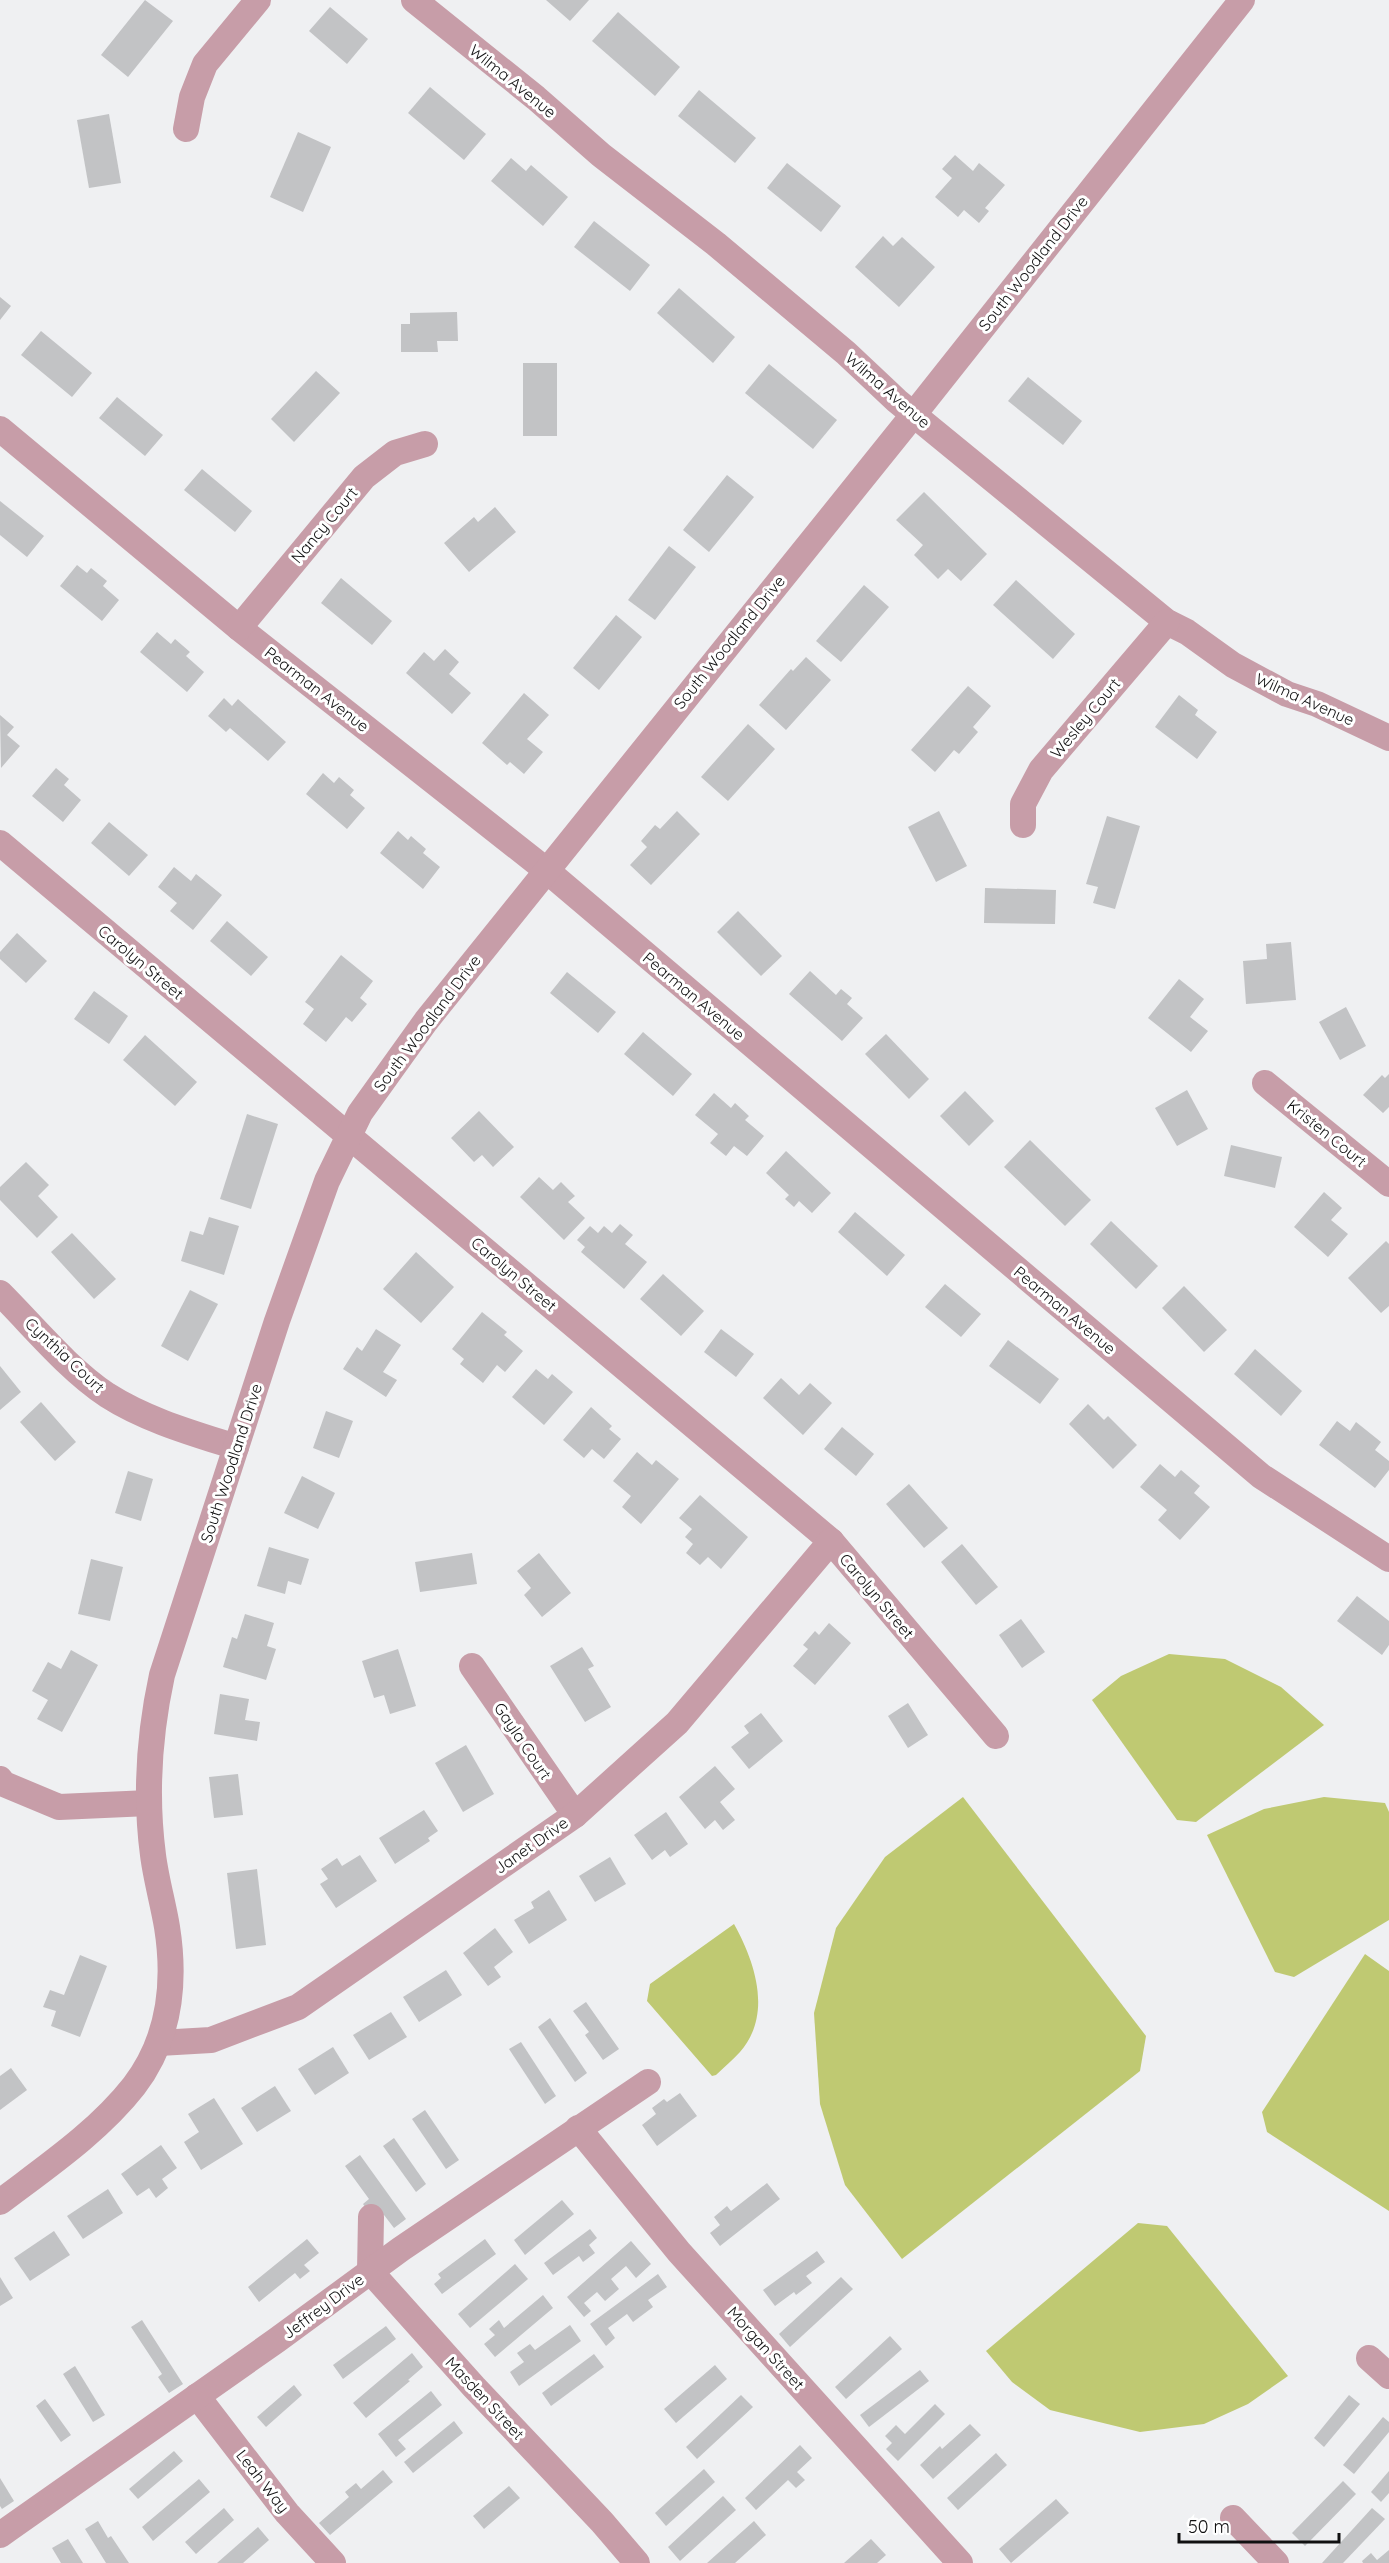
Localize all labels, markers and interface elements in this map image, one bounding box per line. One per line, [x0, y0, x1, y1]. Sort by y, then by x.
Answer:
street label: Wilma Avenue [466, 40, 560, 122]
street label: South Woodland Drive [974, 191, 1092, 335]
street label: Wilma Avenue [841, 348, 935, 432]
street label: Nancy Court [286, 483, 362, 567]
street label: South Woodland Drive [669, 571, 789, 713]
street label: Pearman Avenue [261, 642, 373, 736]
street label: Wilma Avenue [1253, 668, 1357, 730]
street label: Wesley Court [1046, 674, 1124, 762]
street label: Carolyn Street [94, 920, 188, 1004]
street label: Pearman Avenue [639, 948, 749, 1044]
street label: South Woodland Drive [369, 951, 485, 1095]
street label: Kristen Court [1283, 1095, 1371, 1171]
street label: Carolyn Street [467, 1232, 561, 1316]
street label: Pearman Avenue [1010, 1262, 1120, 1358]
street label: Cynthia Court [21, 1313, 109, 1397]
street label: South Woodland Drive [196, 1381, 266, 1545]
street label: Carolyn Street [835, 1549, 919, 1643]
street label: Gayla Court [490, 1699, 556, 1783]
street label: Janet Drive [490, 1812, 572, 1878]
street label: Jeffrey Drive [278, 2269, 368, 2343]
street label: Morgan Street [723, 2302, 809, 2394]
street label: Masden Street [441, 2352, 529, 2444]
street label: Leah Way [232, 2445, 294, 2517]
scale bar [1179, 2506, 1340, 2544]
text: 50 m [1188, 2515, 1230, 2538]

